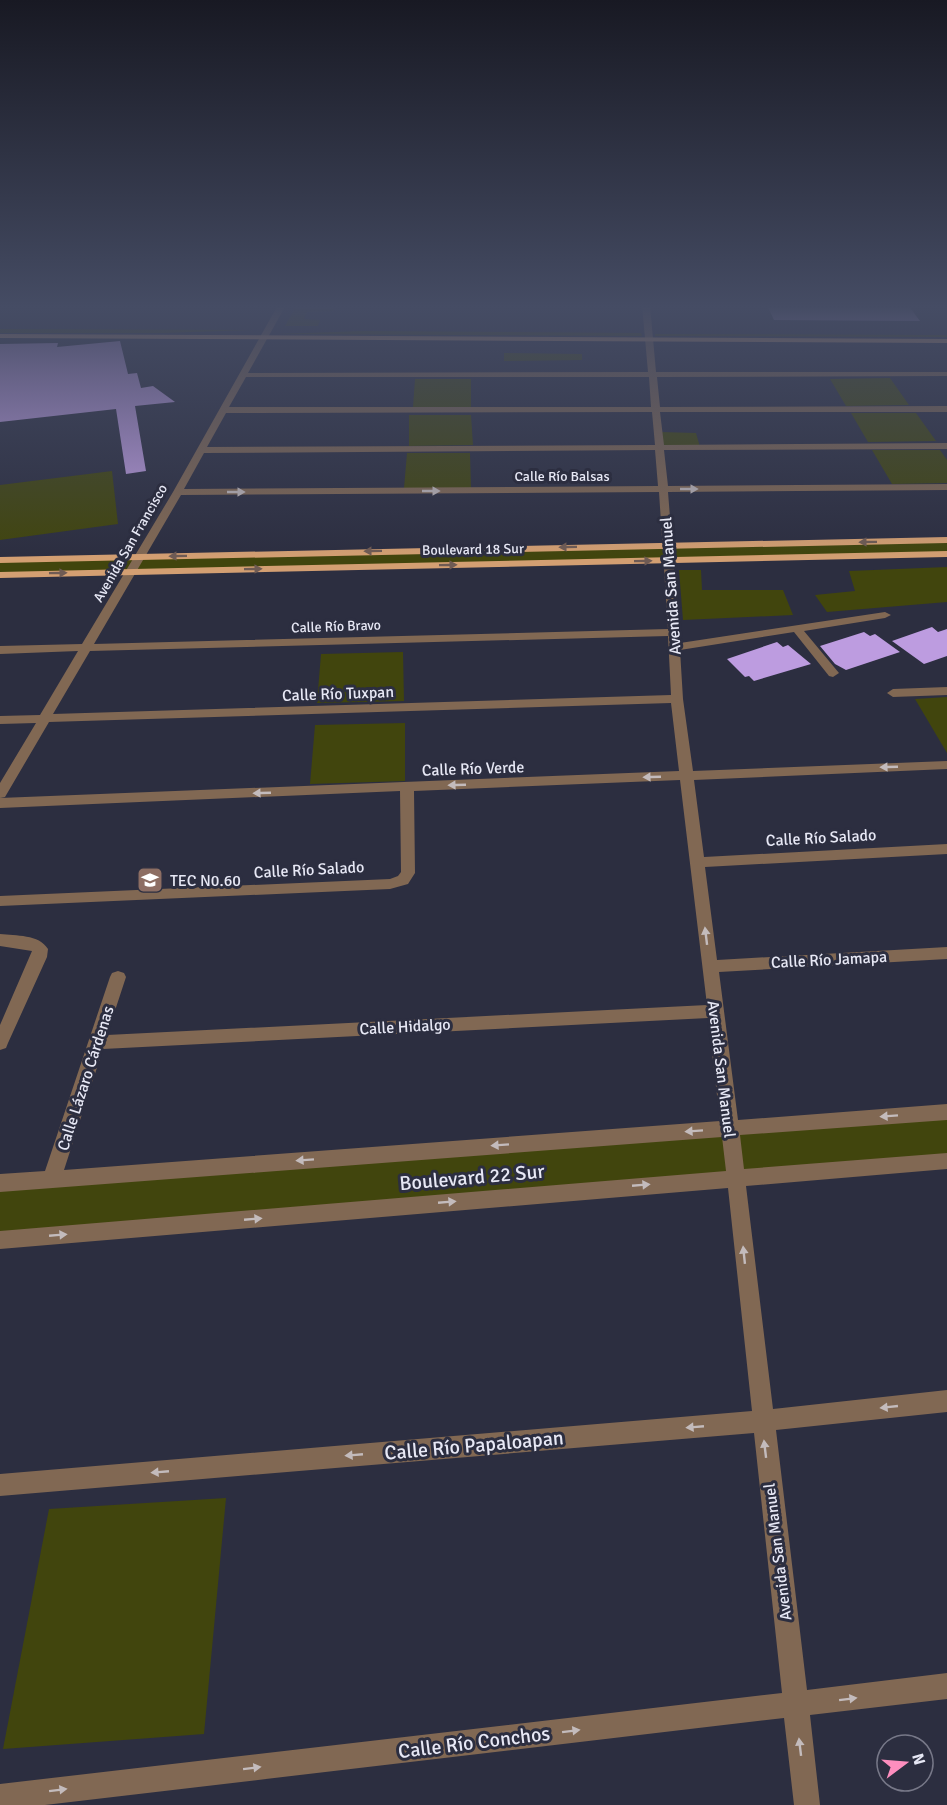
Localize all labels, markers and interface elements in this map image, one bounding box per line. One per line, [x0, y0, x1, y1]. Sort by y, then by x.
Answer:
street label: Calle Río Balsas [514, 468, 610, 485]
street label: Avenida San Francisco [90, 481, 171, 605]
one-way arrow [680, 484, 699, 494]
one-way arrow [422, 486, 441, 495]
one-way arrow [227, 487, 246, 497]
street label: Avenida San Manuel [656, 516, 686, 656]
one-way arrow [858, 537, 877, 546]
street label: Boulevard 18 Sur [422, 540, 525, 559]
one-way arrow [558, 542, 577, 552]
one-way arrow [363, 547, 382, 556]
one-way arrow [168, 551, 187, 561]
one-way arrow [634, 556, 653, 565]
one-way arrow [439, 560, 458, 570]
one-way arrow [244, 564, 263, 574]
one-way arrow [49, 569, 68, 578]
street label: Calle Río Bravo [291, 616, 381, 637]
street label: Calle Río Tuxpan [282, 682, 394, 706]
street label: Calle Río Verde [421, 757, 525, 781]
one-way arrow [879, 763, 898, 772]
one-way arrow [642, 773, 661, 782]
one-way arrow [447, 780, 466, 789]
one-way arrow [253, 788, 272, 797]
street label: Calle Río Salado [765, 825, 877, 851]
street label: Calle Río Salado [253, 857, 365, 883]
school or university icon: TEC N0.60 [135, 865, 165, 895]
place label: TEC N0.60 [170, 871, 241, 891]
one-way arrow [702, 927, 711, 946]
street label: Calle Río Jamapa [770, 947, 888, 973]
street label: Avenida San Manuel [703, 999, 739, 1139]
street label: Calle Lázaro Cárdenas [53, 1003, 119, 1153]
street label: Calle Hidalgo [359, 1015, 451, 1039]
one-way arrow [879, 1112, 898, 1121]
one-way arrow [685, 1126, 704, 1135]
one-way arrow [490, 1141, 509, 1150]
one-way arrow [296, 1155, 315, 1165]
street label: Boulevard 22 Sur [398, 1159, 546, 1196]
one-way arrow [632, 1181, 651, 1190]
one-way arrow [437, 1197, 456, 1207]
one-way arrow [243, 1214, 262, 1224]
one-way arrow [49, 1231, 68, 1240]
one-way arrow [739, 1245, 749, 1264]
one-way arrow [879, 1403, 898, 1412]
one-way arrow [685, 1422, 704, 1432]
street label: Calle Río Papaloapan [383, 1425, 565, 1466]
one-way arrow [760, 1439, 770, 1458]
one-way arrow [344, 1450, 363, 1460]
one-way arrow [150, 1467, 169, 1476]
street label: Avenida San Manuel [760, 1482, 796, 1622]
one-way arrow [838, 1694, 857, 1703]
street label: Calle Río Conchos [397, 1721, 552, 1764]
one-way arrow [561, 1726, 580, 1736]
north arrow [875, 1733, 935, 1793]
one-way arrow [795, 1737, 805, 1756]
text: N [907, 1751, 930, 1767]
one-way arrow [242, 1763, 261, 1773]
one-way arrow [49, 1785, 68, 1795]

